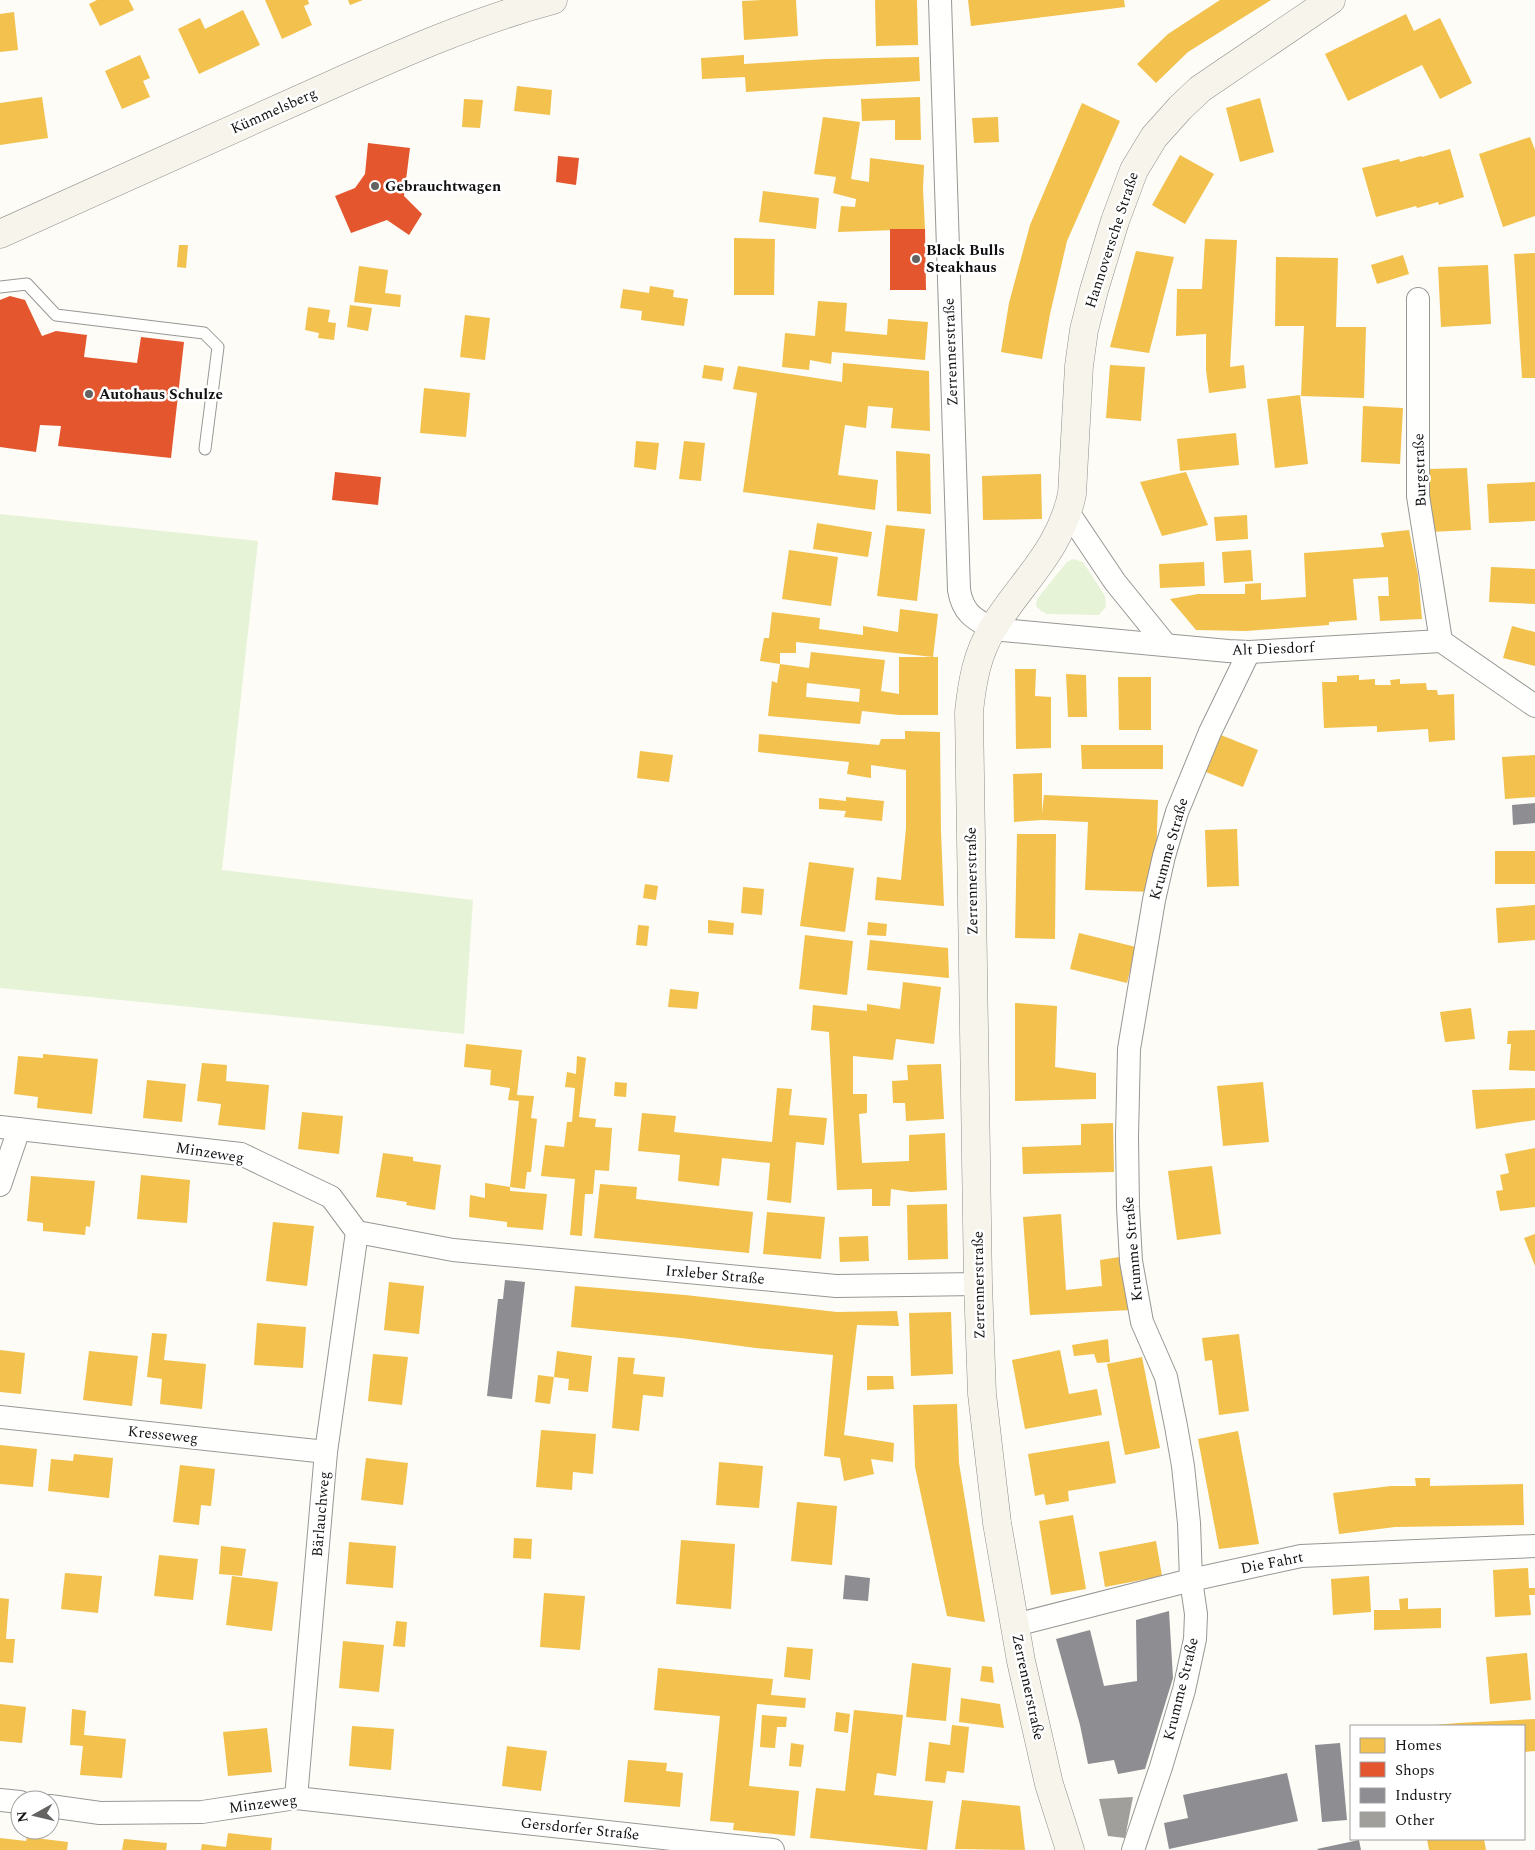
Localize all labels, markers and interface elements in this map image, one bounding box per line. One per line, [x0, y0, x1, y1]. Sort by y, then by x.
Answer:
street label: Kümmelsberg [227, 82, 321, 140]
street label: Hannoversche Straße [1079, 169, 1145, 311]
place label: Gebrauchtwagen [385, 175, 501, 198]
marker: Gebrauchtwagen [369, 180, 381, 192]
place label: Black Bulls Steakhaus [926, 239, 1005, 279]
marker: Black Bulls Steakhaus [910, 253, 922, 265]
street label: Zerrennerstraße [938, 298, 964, 406]
place label: Autohaus Schulze [99, 383, 223, 406]
marker: Autohaus Schulze [83, 388, 95, 400]
street label: Burgstraße [1407, 433, 1433, 507]
street label: Alt Diesdorf [1231, 636, 1316, 662]
street label: Krumme Straße [1143, 795, 1195, 903]
street label: Zerrennerstraße [960, 827, 984, 935]
street label: Minzeweg [174, 1136, 246, 1170]
street label: Krumme Straße [1117, 1196, 1149, 1302]
street label: Zerrennerstraße [967, 1231, 991, 1339]
street label: Irxleber Straße [664, 1259, 766, 1291]
street label: Kresseweg [127, 1420, 199, 1450]
street label: Bärlauchweg [306, 1470, 336, 1558]
street label: Die Fahrt [1239, 1546, 1305, 1580]
street label: Zerrennerstraße [1006, 1632, 1050, 1742]
street label: Krumme Straße [1157, 1635, 1205, 1743]
legend [1350, 1725, 1525, 1840]
text: Homes [1395, 1734, 1442, 1757]
text: Shops [1395, 1759, 1435, 1782]
text: Industry [1395, 1784, 1452, 1807]
street label: Minzeweg [227, 1788, 299, 1820]
north arrow [10, 1790, 60, 1840]
text: Other [1395, 1809, 1434, 1832]
text: N [11, 1810, 34, 1824]
street label: Gersdorfer Straße [520, 1811, 640, 1847]

